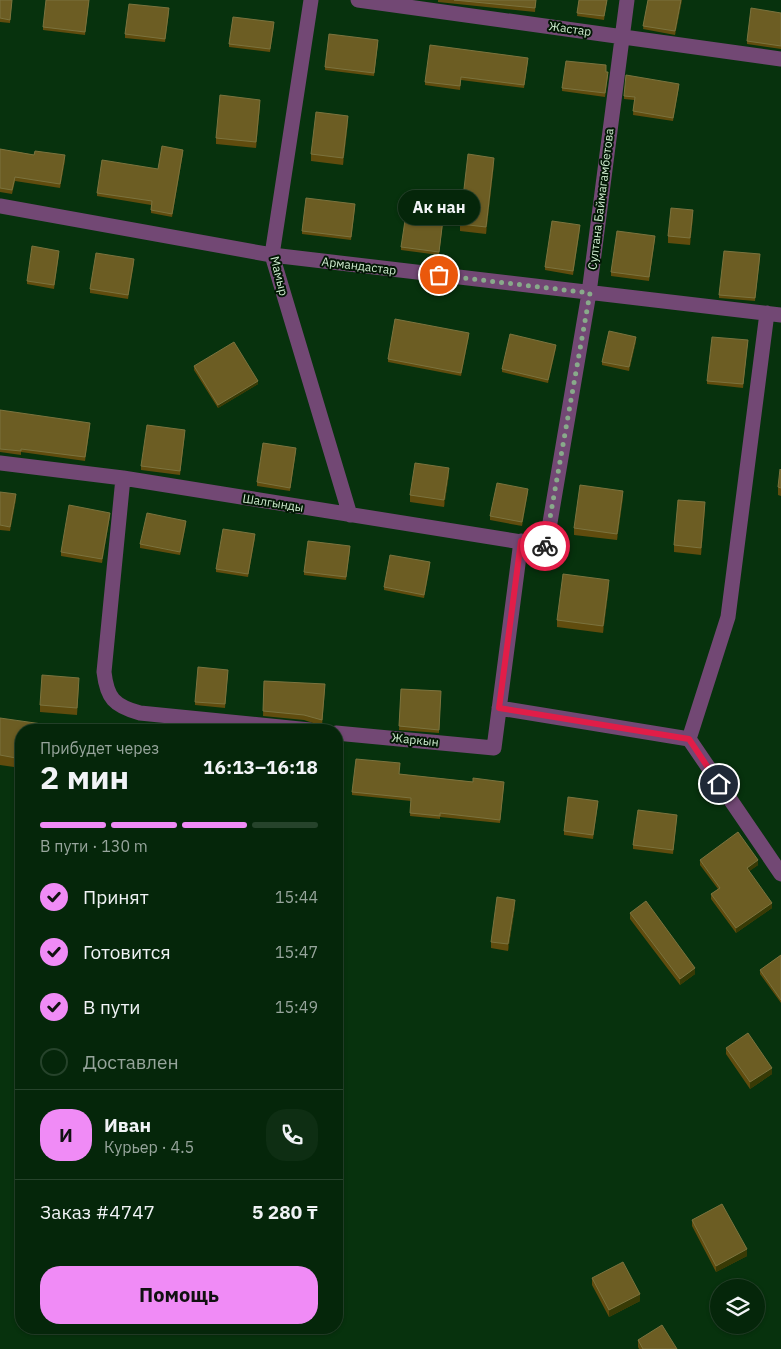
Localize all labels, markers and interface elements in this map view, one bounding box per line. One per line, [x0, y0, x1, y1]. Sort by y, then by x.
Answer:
street label: Жастар [548, 18, 592, 39]
street label: Султана Баймагамбетова [584, 127, 617, 271]
callout: Ак нан [398, 190, 480, 225]
text: Ак нан [413, 197, 465, 217]
street label: Армандастар [321, 253, 397, 278]
pin [418, 254, 460, 296]
street label: Мамыр [267, 255, 292, 297]
icon: bag [425, 261, 453, 289]
street label: Шалгынды [241, 490, 305, 515]
courier [520, 521, 570, 571]
icon: bike [531, 532, 559, 560]
street label: Жаркын [391, 730, 439, 749]
text: Прибудет через [40, 738, 159, 758]
text: 16:13–16:18 [203, 755, 318, 779]
text: 2 мин [40, 756, 129, 798]
pin [698, 763, 740, 805]
icon: home [705, 770, 733, 798]
text: В пути · 130 m [40, 836, 148, 856]
icon: check [40, 883, 68, 911]
text: Принят [83, 885, 149, 909]
text: 15:44 [275, 887, 318, 907]
icon: check [40, 938, 68, 966]
text: Готовится [83, 940, 171, 964]
text: 15:47 [275, 942, 318, 962]
icon: check [40, 993, 68, 1021]
text: В пути [83, 995, 141, 1019]
text: 15:49 [275, 997, 318, 1017]
text: Доставлен [83, 1050, 179, 1074]
button: phone [266, 1109, 318, 1161]
text: Иван [104, 1113, 151, 1137]
text: И [59, 1123, 73, 1147]
text: Курьер · 4.5 [104, 1137, 194, 1157]
text: Заказ #4747 [40, 1200, 155, 1224]
text: 5 280 ₸ [252, 1200, 318, 1224]
button: Помощь [40, 1266, 318, 1324]
map controls [710, 1279, 765, 1334]
button: layers [710, 1279, 765, 1334]

